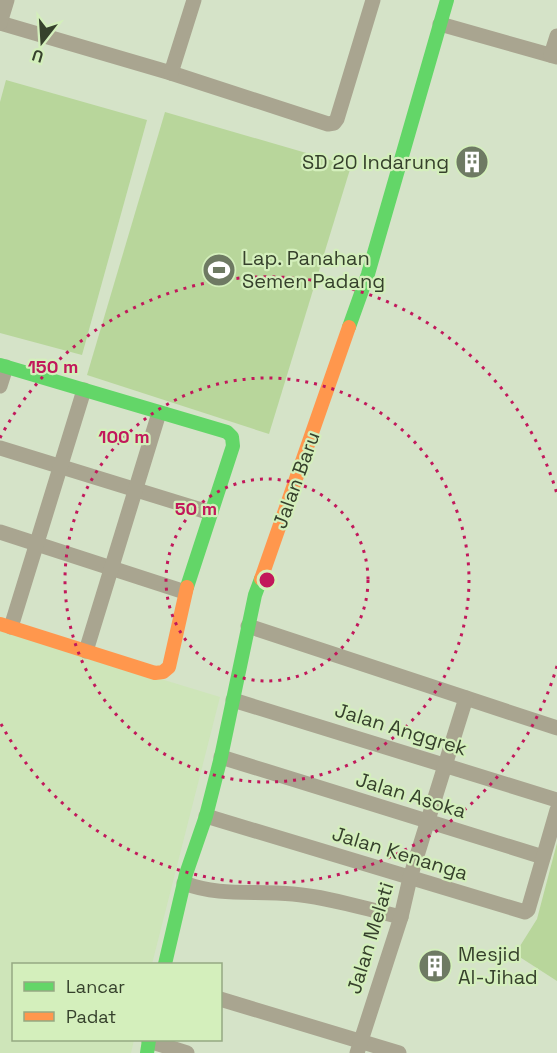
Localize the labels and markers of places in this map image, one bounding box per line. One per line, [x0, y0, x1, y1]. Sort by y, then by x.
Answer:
building icon: SD 20 Indarung [454, 144, 490, 180]
place label: SD 20 Indarung [302, 149, 449, 175]
place label: Lap. Panahan Semen Padang [242, 245, 385, 294]
sports icon: Lap. Panahan Semen Padang [201, 252, 237, 288]
centre of rings [257, 570, 277, 590]
place label: Mesjid Al-Jihad [458, 941, 538, 990]
building icon: Mesjid Al-Jihad [417, 948, 453, 984]

